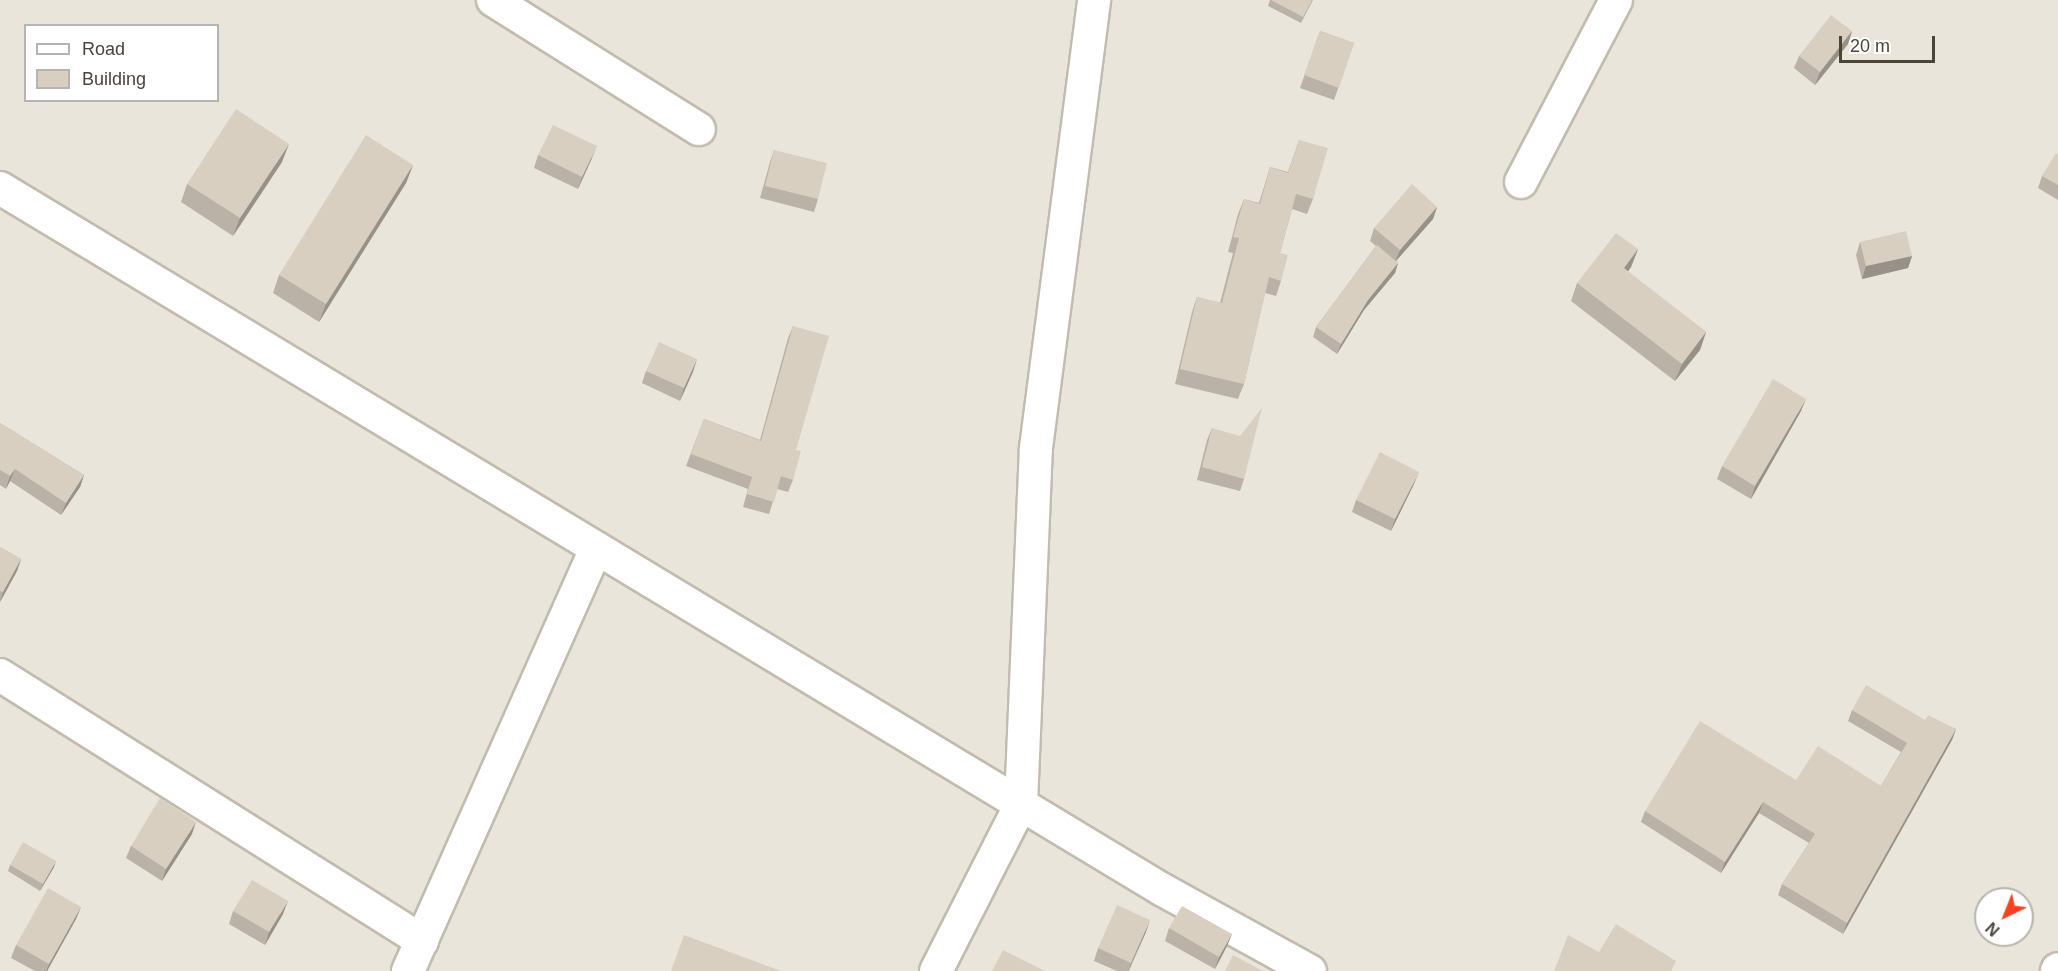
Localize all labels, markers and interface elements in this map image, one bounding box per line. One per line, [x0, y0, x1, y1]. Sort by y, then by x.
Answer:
legend [24, 24, 219, 102]
scale bar [1842, 24, 1938, 62]
text: 20 m [1850, 36, 1890, 56]
text: Road [82, 39, 125, 59]
text: Building [82, 69, 146, 89]
north arrow [1974, 887, 2034, 947]
text: N [1983, 919, 2003, 939]

